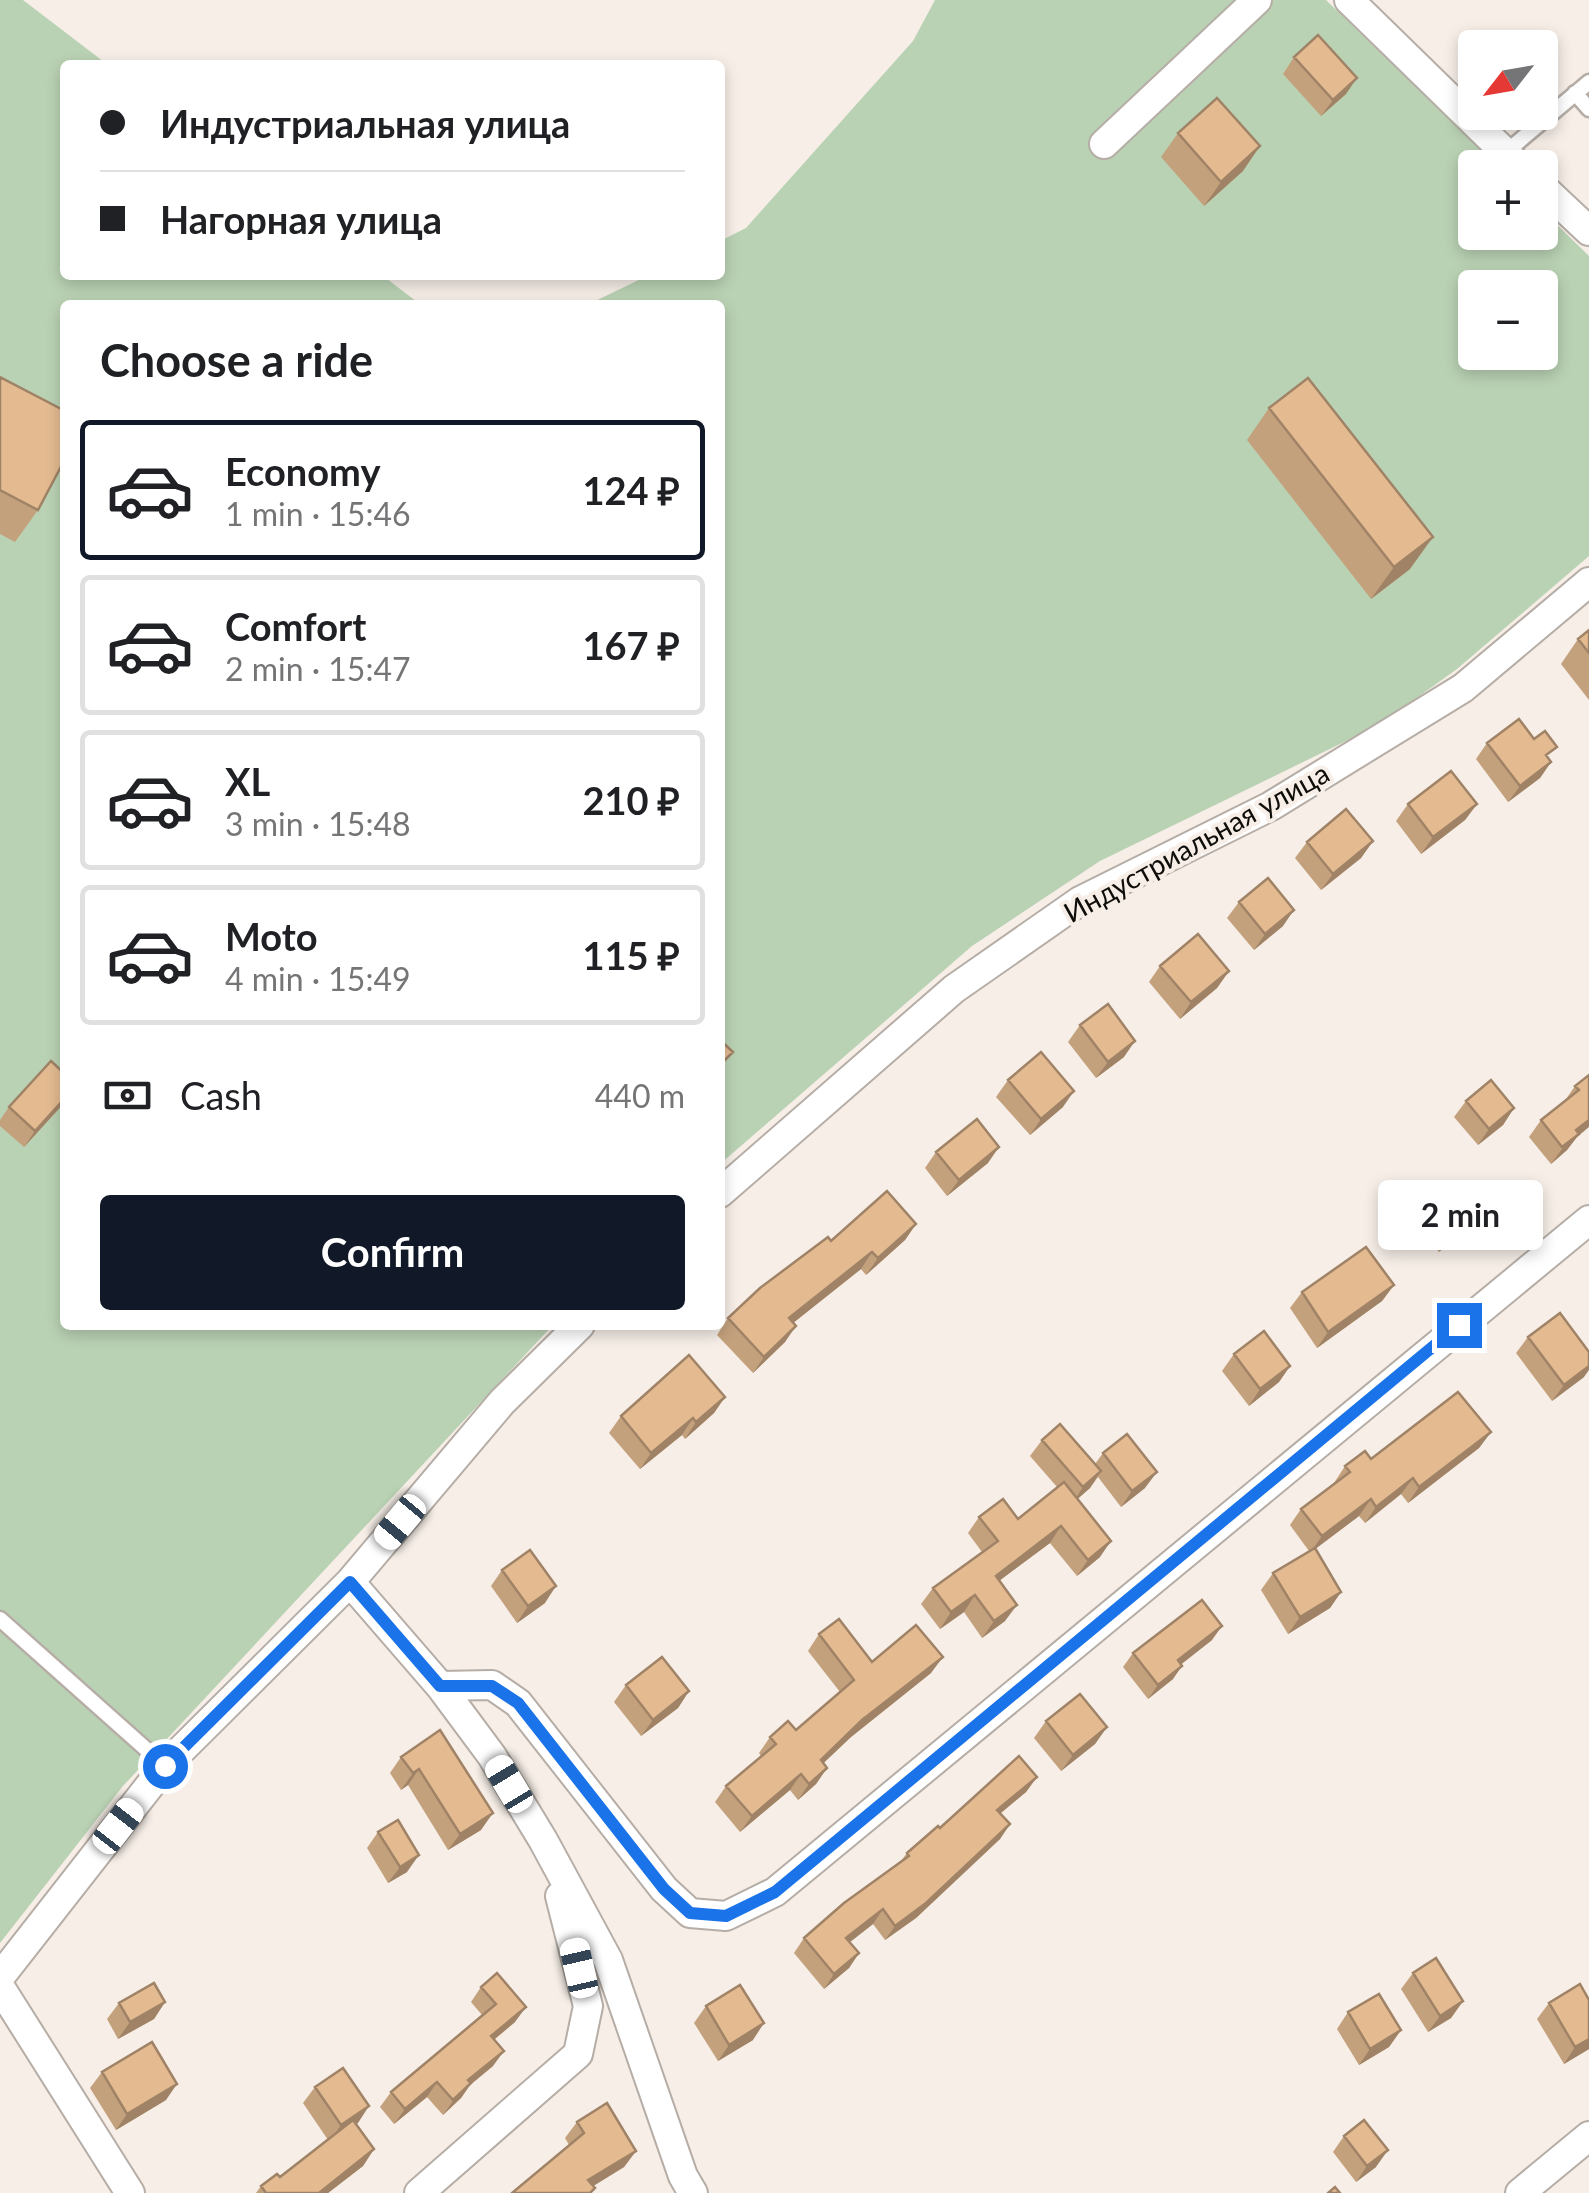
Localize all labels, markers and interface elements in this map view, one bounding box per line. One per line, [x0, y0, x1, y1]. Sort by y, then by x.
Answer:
north arrow [1458, 30, 1558, 130]
map controls [1458, 30, 1558, 370]
text: Индустриальная улица [160, 100, 570, 146]
button: + [1458, 150, 1558, 250]
text: Нагорная улица [160, 196, 442, 242]
button: − [1458, 270, 1558, 370]
text: Choose a ride [100, 333, 373, 387]
icon: car [105, 445, 195, 535]
text: Economy [225, 448, 380, 494]
text: 124 ₽ [583, 467, 680, 513]
text: 1 min · 15:46 [225, 494, 411, 533]
icon: car [105, 600, 195, 690]
text: Comfort [225, 603, 366, 649]
text: 167 ₽ [583, 622, 680, 668]
text: 2 min · 15:47 [225, 649, 411, 688]
icon: car [105, 755, 195, 845]
street label: Индустриальная улица [1058, 755, 1334, 929]
text: XL [225, 758, 270, 804]
text: 210 ₽ [583, 777, 680, 823]
text: 3 min · 15:48 [225, 804, 411, 843]
icon: car [105, 910, 195, 1000]
text: Moto [225, 913, 318, 959]
text: 115 ₽ [583, 932, 680, 978]
text: 4 min · 15:49 [225, 959, 411, 998]
icon: cash [100, 1068, 155, 1123]
text: Cash [180, 1072, 262, 1118]
text: 440 m [595, 1076, 685, 1115]
callout: 2 min [1376, 1180, 1542, 1250]
button: Confirm [100, 1195, 685, 1310]
text: 2 min [1421, 1195, 1500, 1234]
route end [1437, 1303, 1482, 1348]
car [369, 1489, 431, 1555]
route start [143, 1744, 188, 1789]
car [481, 1751, 537, 1817]
car [88, 1793, 148, 1859]
car [558, 1935, 600, 2001]

